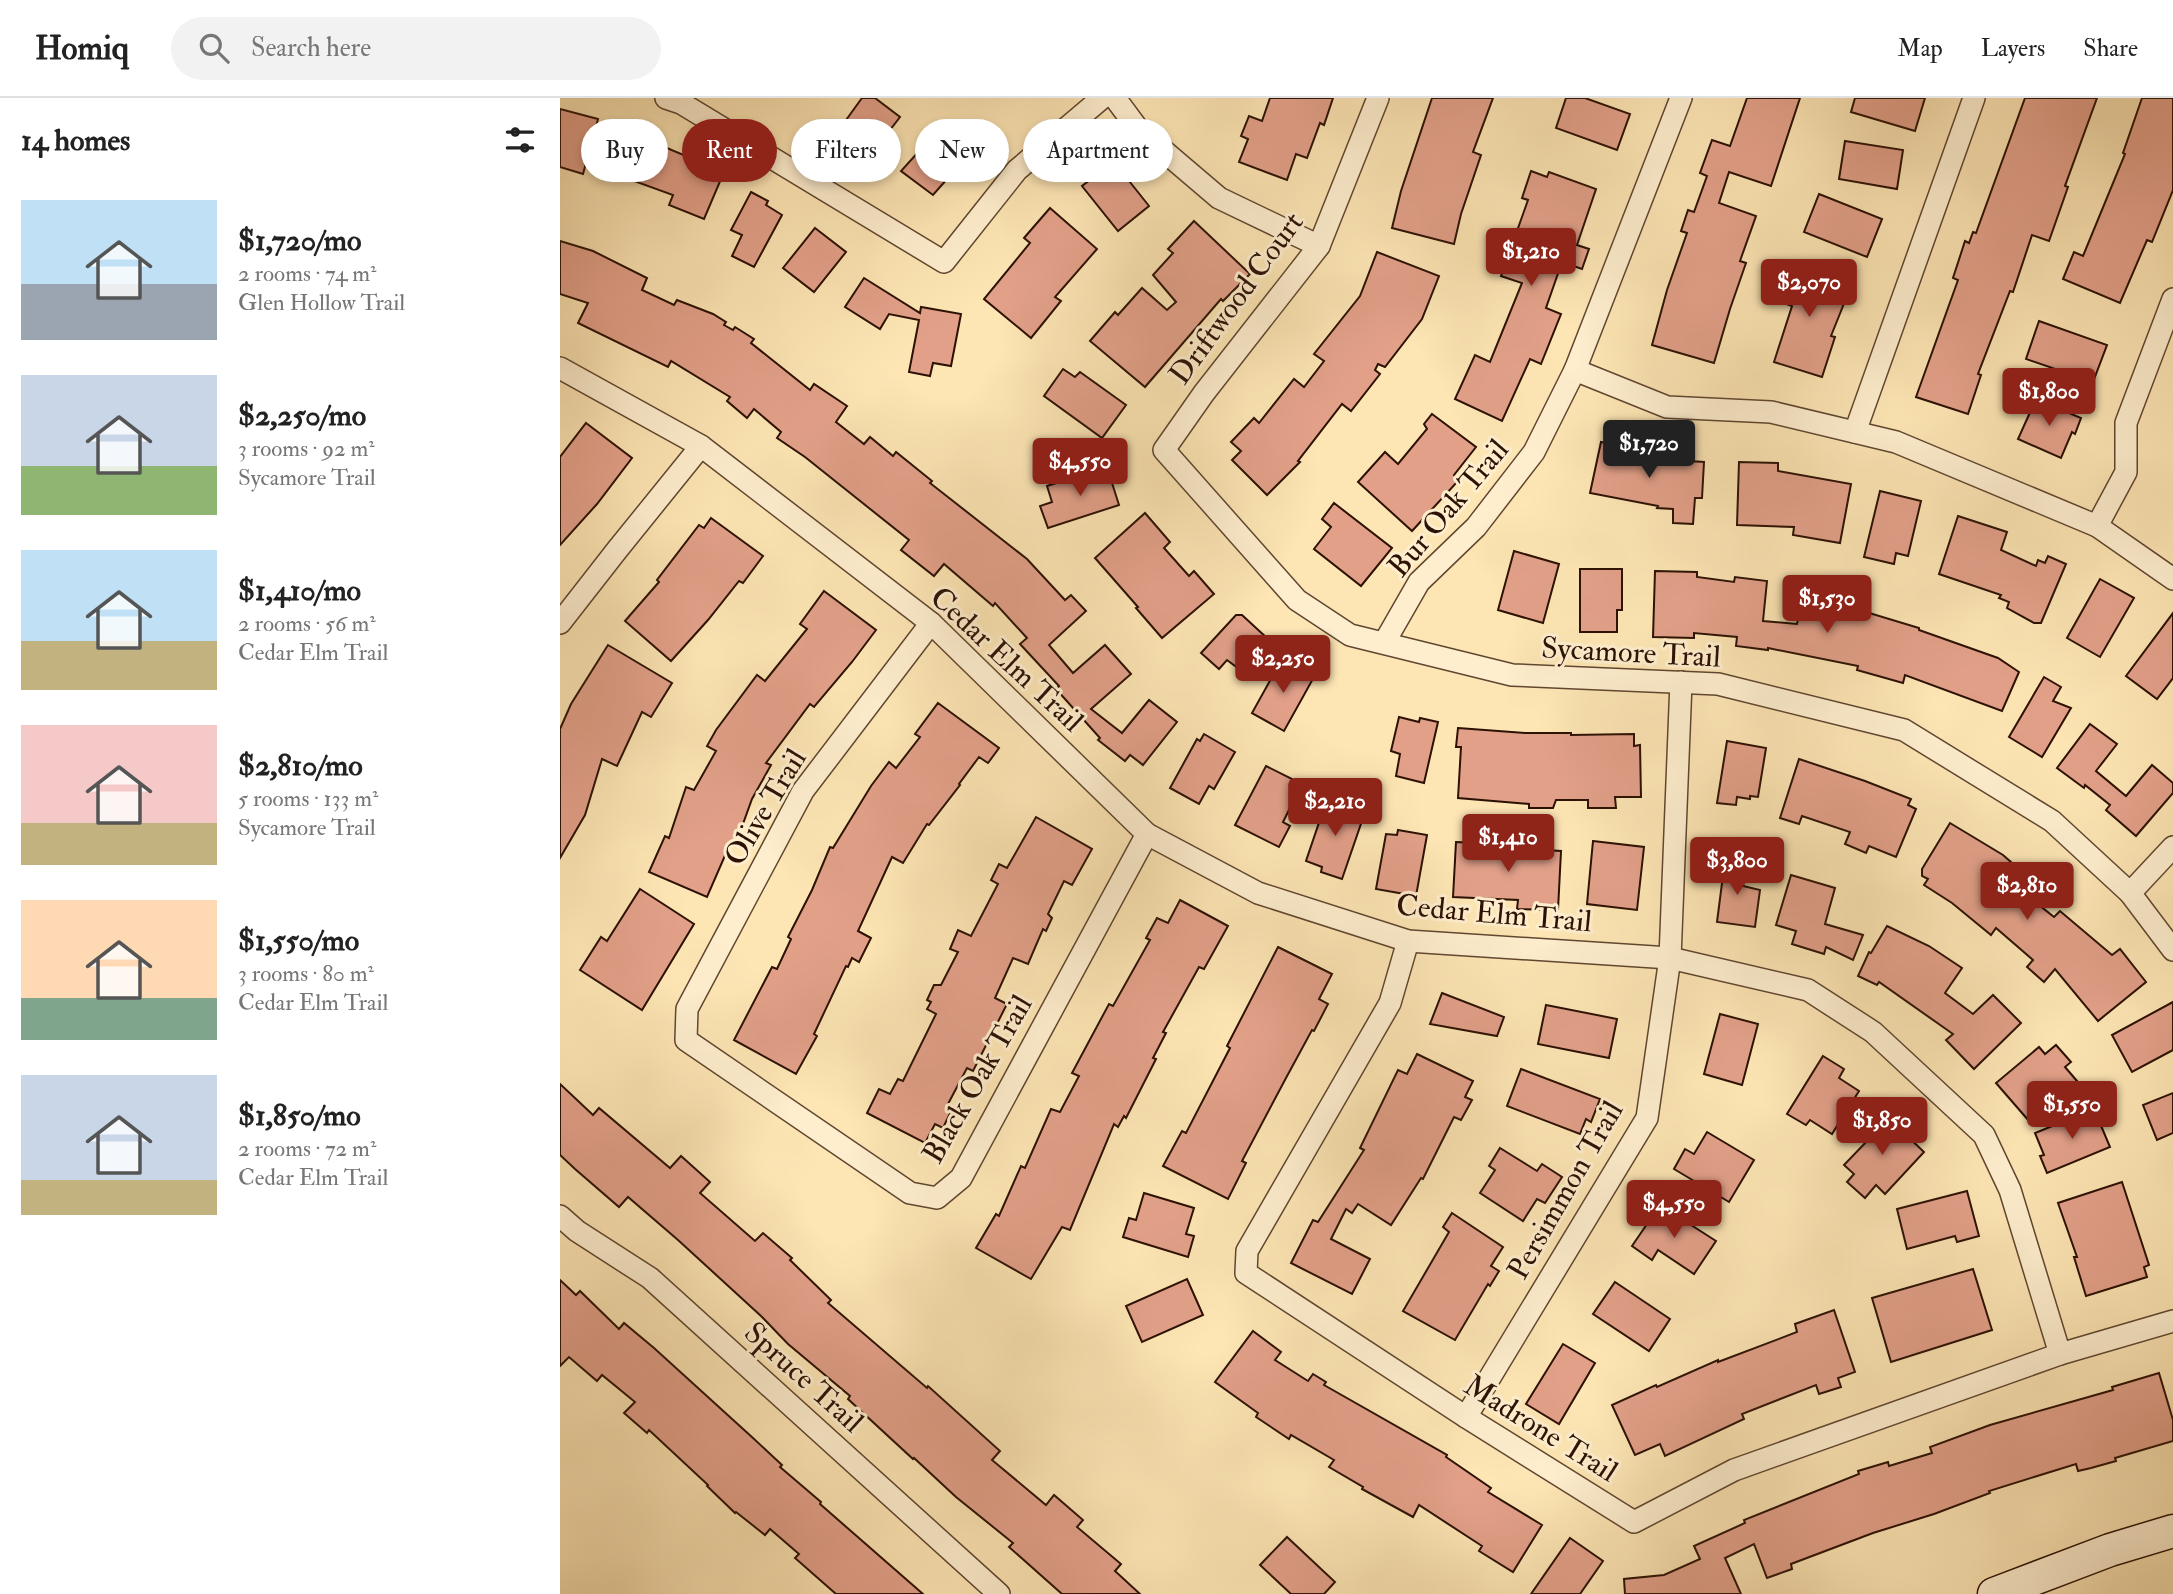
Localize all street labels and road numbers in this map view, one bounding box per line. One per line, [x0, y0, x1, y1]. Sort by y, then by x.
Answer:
street label: Driftwood Court [1161, 205, 1312, 392]
street label: Bur Oak Trail [1380, 432, 1517, 585]
street label: Cedar Elm Trail [922, 579, 1091, 740]
street label: Sycamore Trail [1540, 629, 1722, 676]
street label: Olive Trail [716, 742, 815, 872]
street label: Cedar Elm Trail [1395, 887, 1594, 941]
street label: Black Oak Trail [914, 988, 1041, 1170]
street label: Persimmon Trail [1500, 1094, 1632, 1286]
street label: Spruce Trail [736, 1314, 871, 1441]
street label: Madrone Trail [1457, 1367, 1625, 1490]

